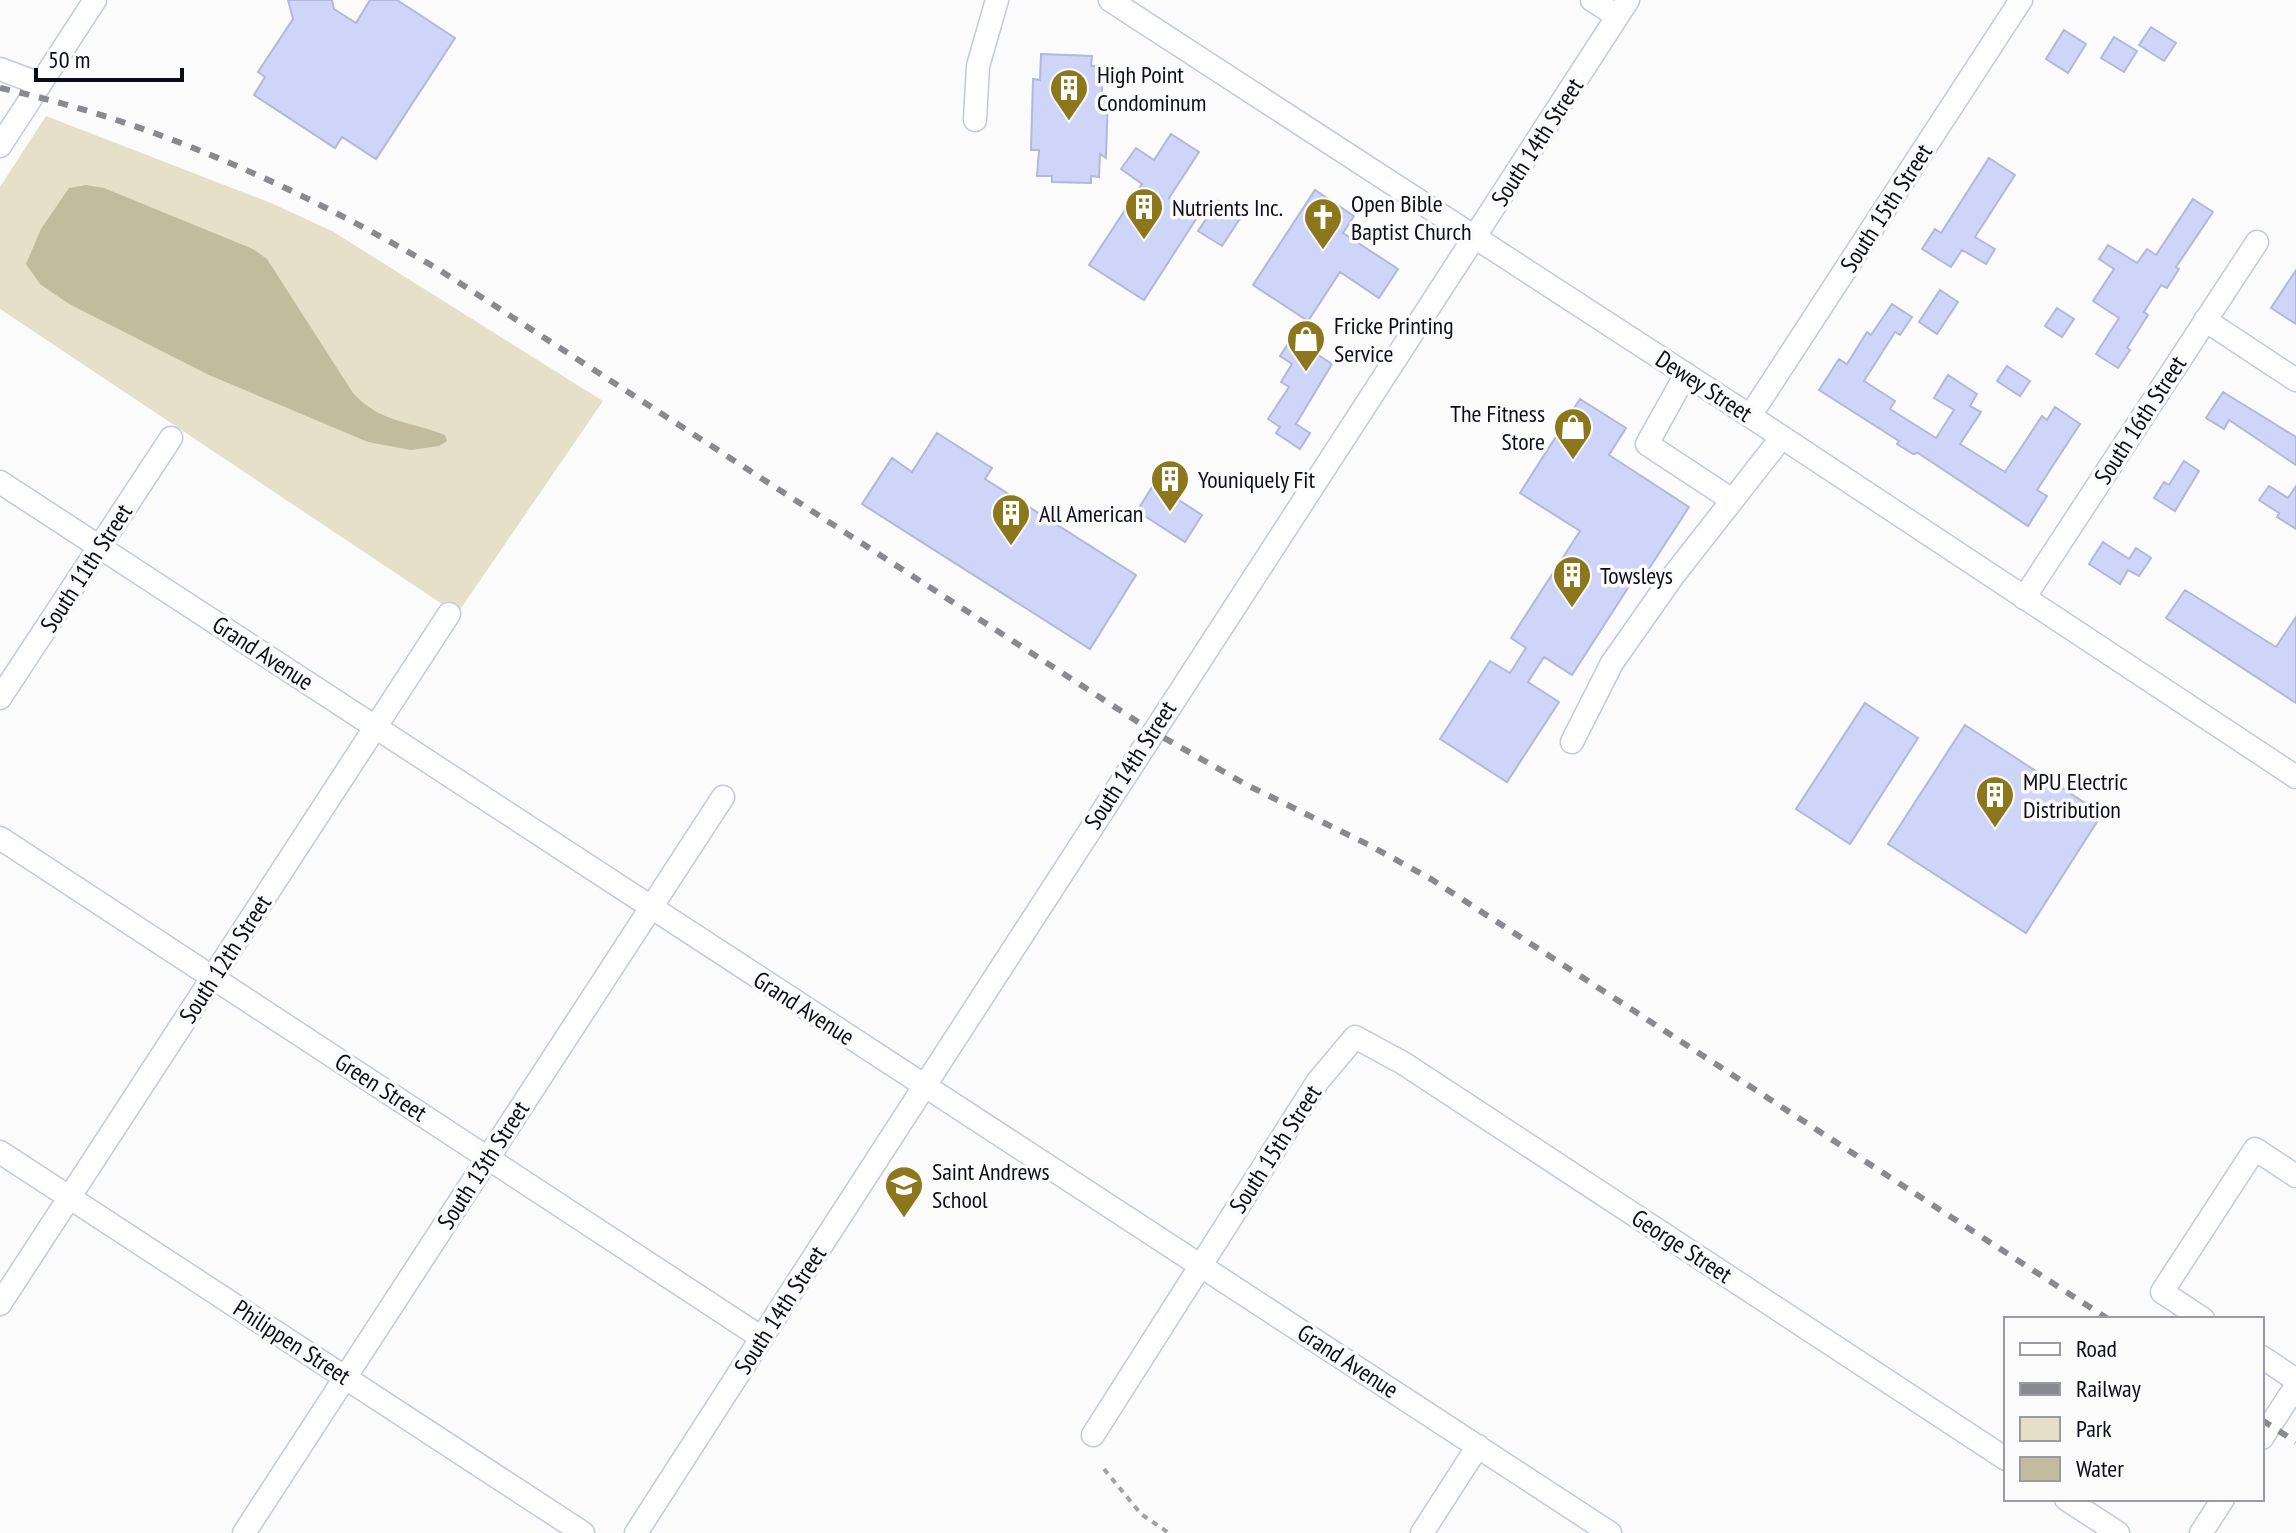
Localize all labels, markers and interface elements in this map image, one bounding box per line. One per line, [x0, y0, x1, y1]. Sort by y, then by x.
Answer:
scale bar [36, 32, 182, 82]
text: 50 m [48, 44, 90, 75]
place label: High Point Condominum [1097, 59, 1206, 118]
building icon: High Point Condominum [1048, 67, 1090, 122]
street label: South 14th Street [1484, 72, 1590, 212]
street label: South 15th Street [1833, 138, 1939, 278]
building icon: Nutrients Inc. [1123, 186, 1165, 241]
place label: Open Bible Baptist Church [1351, 188, 1472, 247]
place label: Nutrients Inc. [1172, 192, 1283, 223]
church icon: Open Bible Baptist Church [1302, 196, 1344, 251]
place label: Fricke Printing Service [1334, 310, 1454, 369]
shop icon: Fricke Printing Service [1285, 318, 1327, 373]
street label: Dewey Street [1650, 343, 1758, 429]
street label: South 16th Street [2087, 350, 2193, 490]
place label: The Fitness Store [1450, 398, 1545, 457]
shop icon: The Fitness Store [1552, 406, 1594, 461]
building icon: Youniquely Fit [1149, 458, 1191, 513]
place label: Youniquely Fit [1198, 464, 1316, 495]
building icon: All American [990, 492, 1032, 547]
street label: South 11th Street [33, 498, 139, 638]
place label: All American [1039, 498, 1143, 529]
building icon: Towsleys [1551, 554, 1593, 609]
place label: Towsleys [1600, 560, 1673, 591]
street label: Grand Avenue [207, 609, 319, 697]
street label: South 14th Street [1077, 695, 1183, 835]
place label: MPU Electric Distribution [2023, 766, 2128, 825]
building icon: MPU Electric Distribution [1974, 774, 2016, 829]
street label: South 12th Street [172, 889, 278, 1029]
street label: Grand Avenue [748, 964, 860, 1052]
street label: Green Street [329, 1046, 433, 1128]
street label: South 15th Street [1222, 1079, 1328, 1219]
street label: South 13th Street [430, 1095, 536, 1235]
place label: Saint Andrews School [932, 1156, 1050, 1215]
school or university icon: Saint Andrews School [883, 1164, 925, 1219]
street label: George Street [1626, 1202, 1738, 1290]
street label: South 14th Street [727, 1240, 833, 1380]
street label: Philippen Street [228, 1293, 357, 1392]
street label: Grand Avenue [1292, 1317, 1404, 1405]
legend [2004, 1317, 2264, 1501]
text: Road [2076, 1333, 2117, 1364]
text: Railway [2076, 1373, 2141, 1404]
text: Park [2076, 1413, 2112, 1444]
text: Water [2076, 1453, 2124, 1484]

